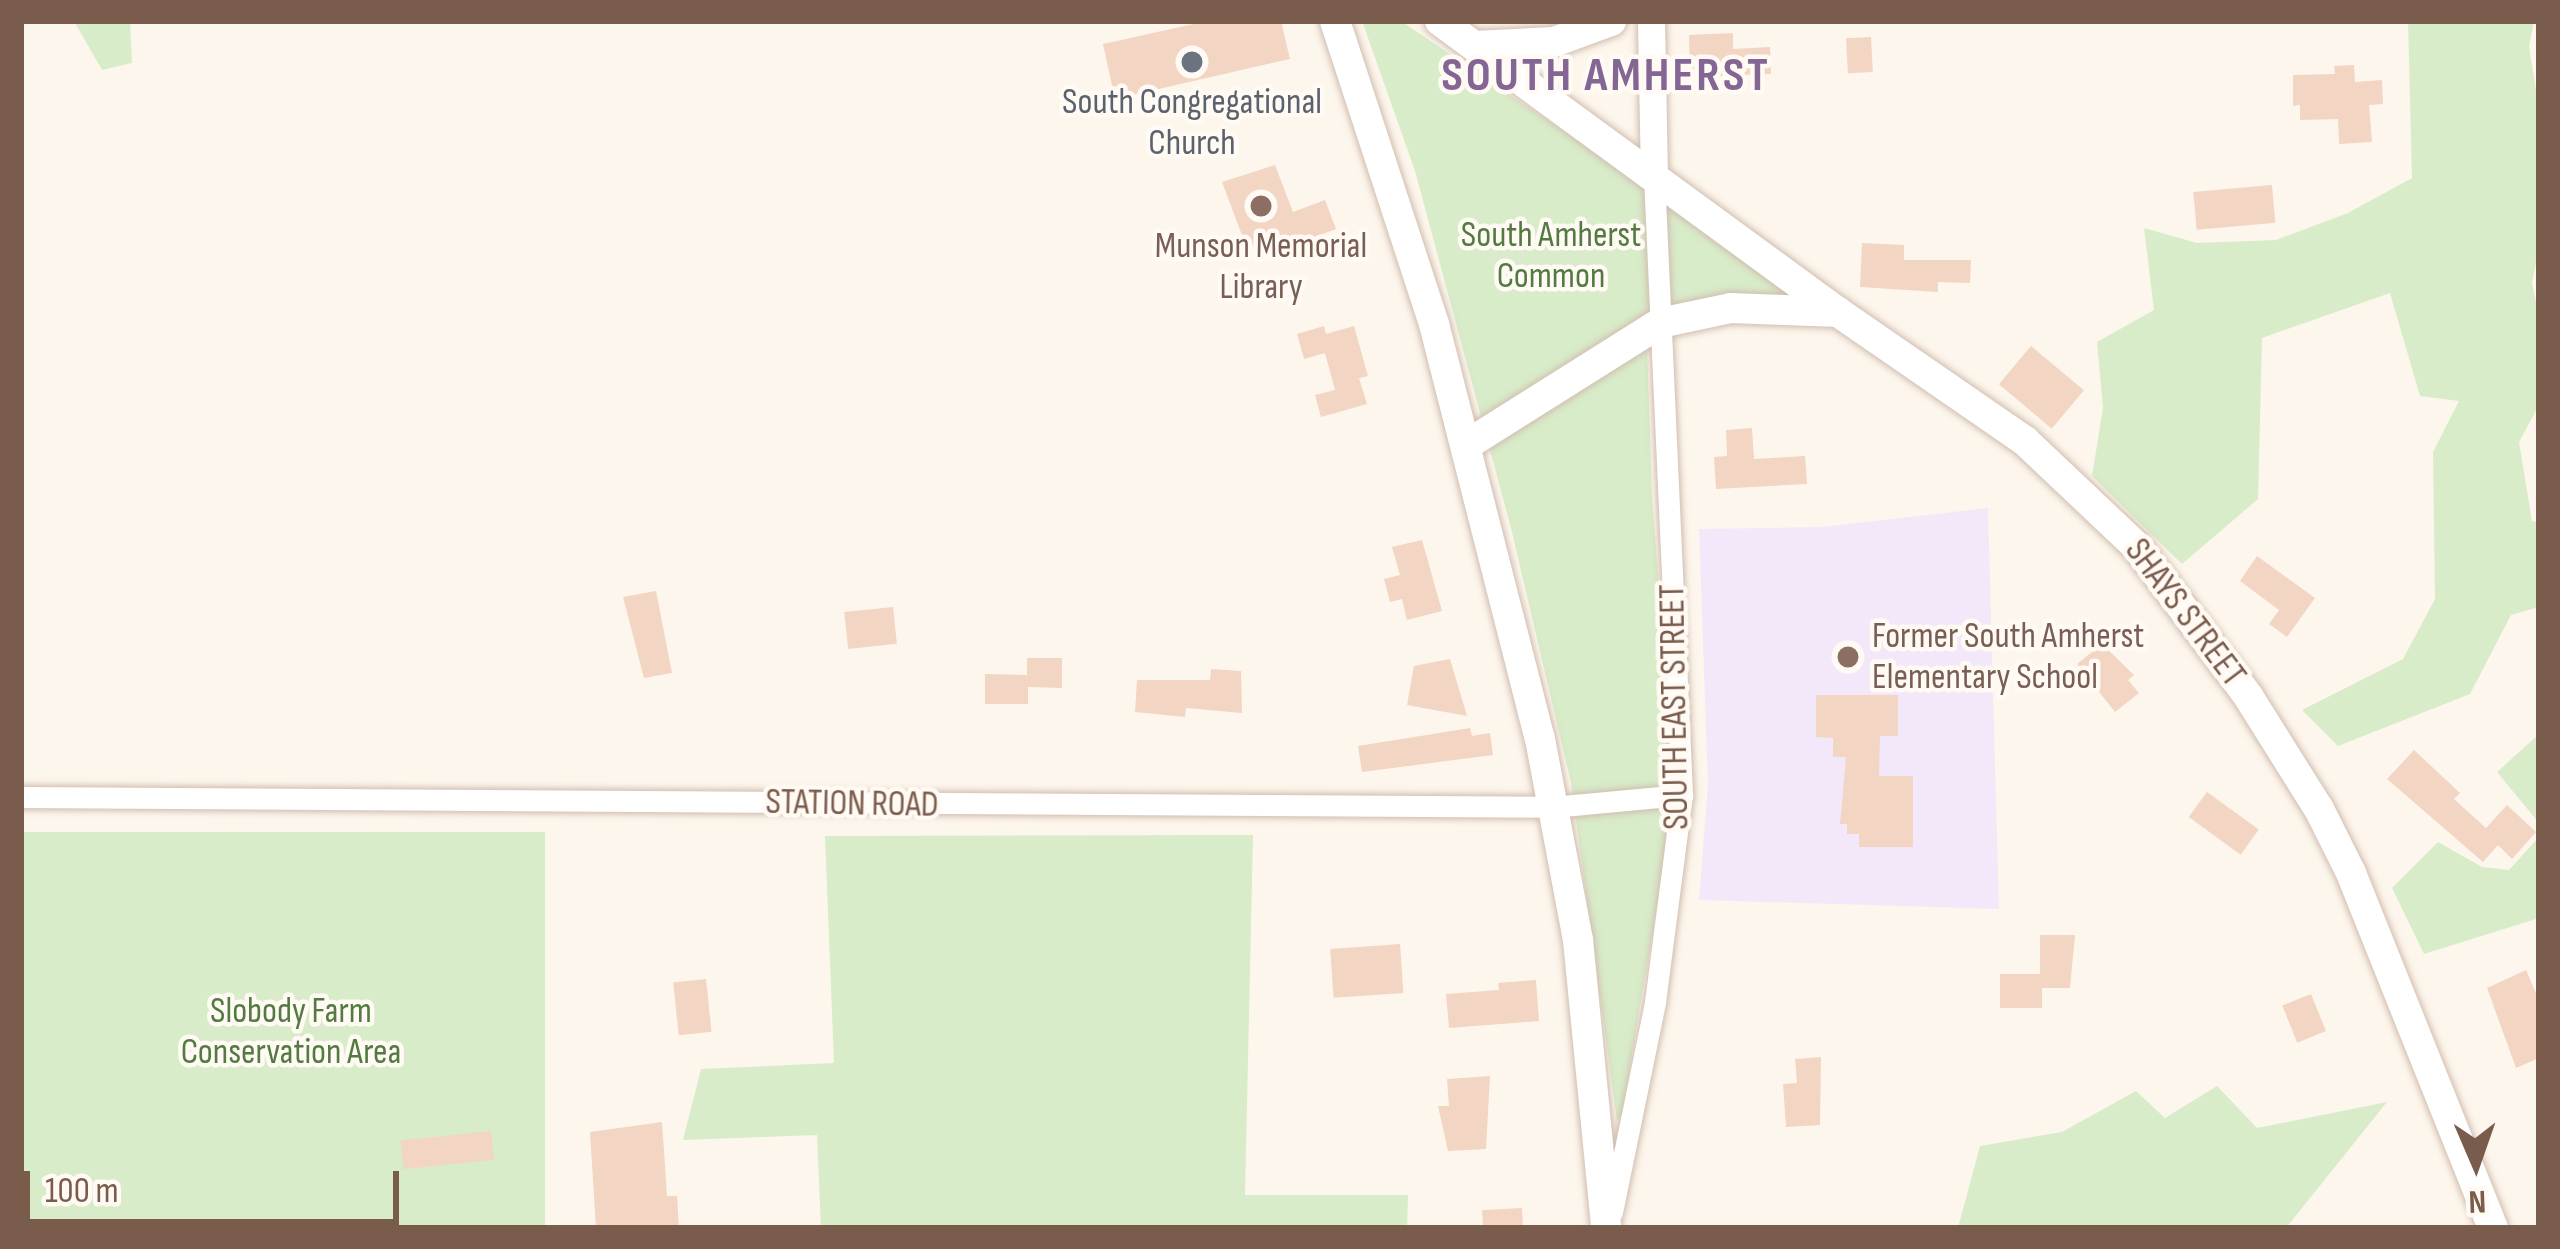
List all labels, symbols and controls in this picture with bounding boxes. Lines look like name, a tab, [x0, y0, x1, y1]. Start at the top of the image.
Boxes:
district label: SOUTH AMHERST	[1441, 47, 1771, 105]
marker: South Congregational Church	[1179, 49, 1205, 75]
place label: South Congregational Church	[1062, 80, 1322, 165]
marker: Munson Memorial Library	[1248, 193, 1274, 219]
park label: South Amherst Common	[1461, 213, 1641, 298]
place label: Munson Memorial Library	[1155, 224, 1367, 309]
street label: SHAYS STREET	[2115, 530, 2255, 696]
street label: SOUTH EAST STREET	[1651, 584, 1699, 830]
place label: Former South Amherst Elementary School	[1872, 614, 2144, 699]
marker: Former South Amherst Elementary School	[1835, 644, 1861, 670]
street label: STATION ROAD	[765, 781, 939, 827]
park label: Slobody Farm Conservation Area	[181, 989, 401, 1074]
north arrow	[2416, 1105, 2536, 1225]
scale bar	[30, 1147, 405, 1221]
text: 100 m	[45, 1170, 119, 1213]
text: N	[2468, 1181, 2487, 1221]

